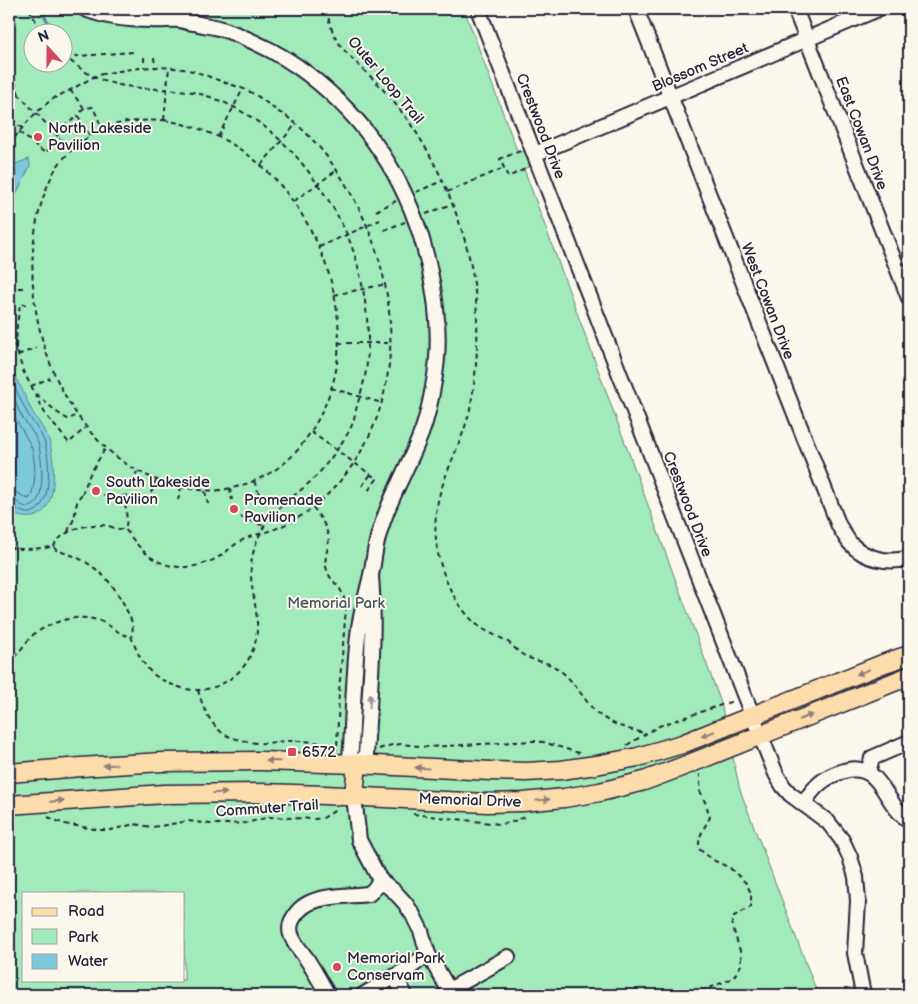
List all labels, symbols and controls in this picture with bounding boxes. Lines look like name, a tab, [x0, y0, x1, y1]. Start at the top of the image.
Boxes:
north arrow	[22, 22, 72, 72]
text: N	[36, 27, 51, 46]
street label: Outer Loop Trail	[343, 33, 428, 128]
street label: Blossom Street	[649, 38, 752, 96]
street label: Crestwood Drive	[512, 71, 569, 182]
street label: East Cowan Drive	[831, 74, 892, 193]
place label: North Lakeside Pavilion	[48, 119, 152, 155]
marker: North Lakeside Pavilion	[32, 131, 44, 143]
street label: West Cowan Drive	[737, 240, 799, 362]
street label: Crestwood Drive	[659, 449, 716, 560]
place label: South Lakeside Pavilion	[106, 473, 210, 509]
marker: South Lakeside Pavilion	[90, 485, 102, 497]
place label: Promenade Pavilion	[244, 491, 323, 527]
marker: Promenade Pavilion	[228, 503, 240, 515]
park label: Memorial Park	[287, 594, 385, 613]
one-way arrow	[855, 668, 870, 676]
one-way arrow	[366, 692, 374, 708]
one-way arrow	[799, 713, 814, 721]
one-way arrow	[700, 730, 715, 738]
place label: 6572	[302, 743, 336, 762]
marker: 6572	[286, 746, 298, 758]
one-way arrow	[265, 757, 281, 765]
one-way arrow	[102, 762, 118, 770]
one-way arrow	[414, 763, 430, 771]
one-way arrow	[212, 789, 228, 797]
street label: Memorial Drive	[418, 789, 522, 812]
street label: Commuter Trail	[215, 795, 319, 822]
one-way arrow	[50, 796, 66, 804]
one-way arrow	[535, 796, 551, 804]
legend	[22, 892, 185, 982]
text: Road	[68, 902, 104, 921]
text: Park	[68, 928, 99, 947]
place label: Memorial Park Conservam	[347, 949, 445, 985]
text: Water	[68, 952, 108, 971]
marker: Memorial Park Conservam	[331, 961, 343, 973]

